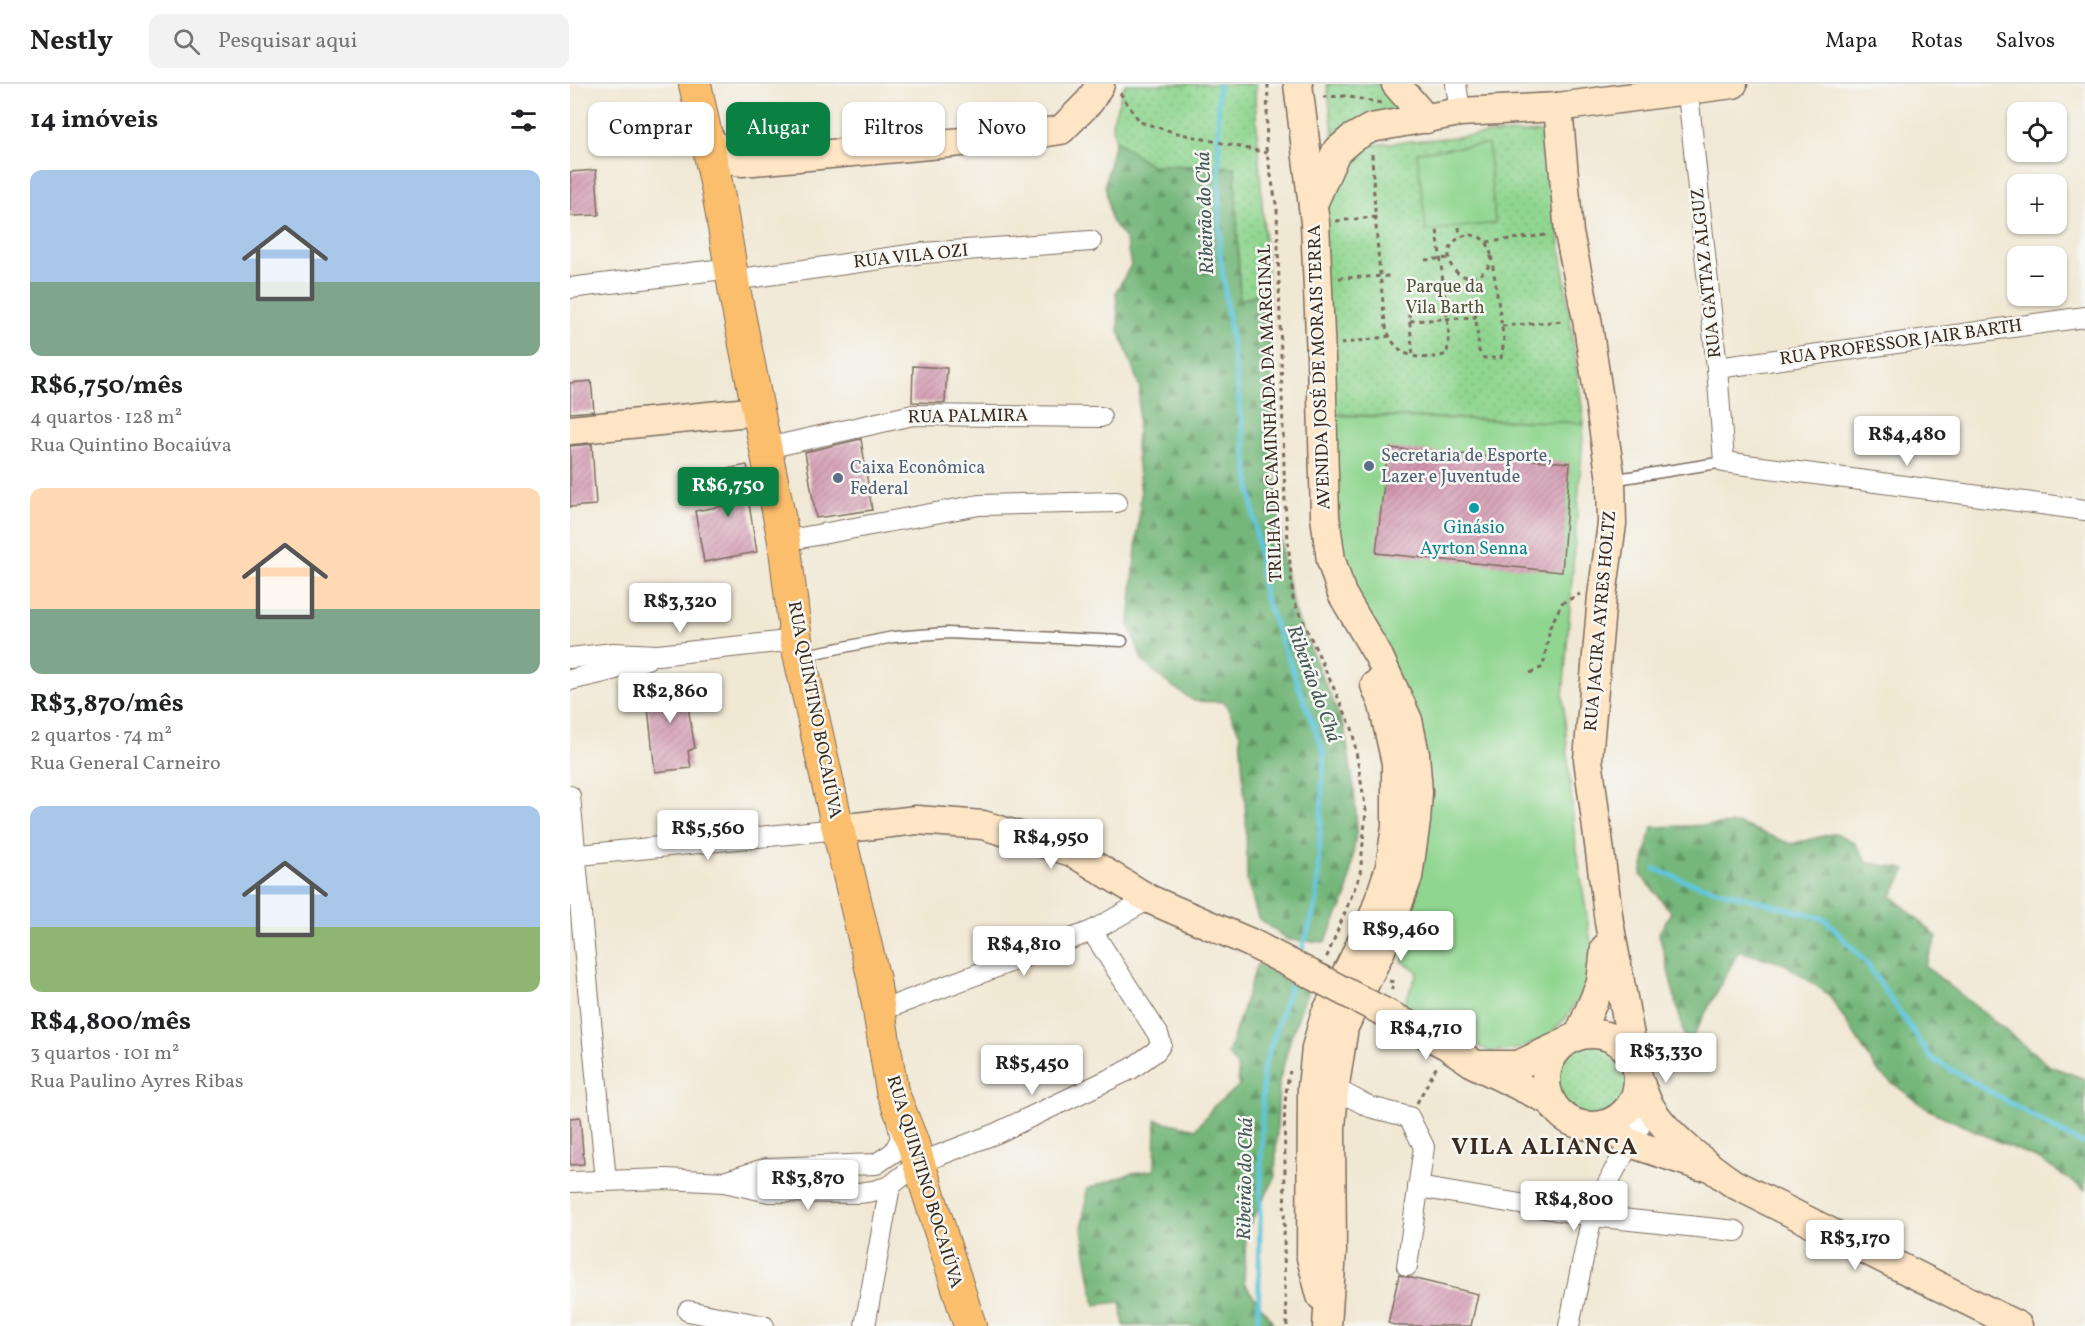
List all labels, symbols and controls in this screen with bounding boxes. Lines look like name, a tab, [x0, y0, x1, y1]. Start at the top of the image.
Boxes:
search box	[149, 14, 569, 68]
text: Nestly	[30, 22, 113, 61]
icon: search	[170, 25, 203, 58]
text: Pesquisar aqui	[218, 26, 357, 57]
text: Mapa	[1825, 27, 1878, 56]
text: Rotas	[1911, 27, 1963, 56]
text: Salvos	[1996, 27, 2055, 56]
text: 14 imóveis	[30, 102, 158, 138]
chip: Comprar	[588, 102, 714, 156]
chip: Alugar	[726, 102, 830, 156]
chip: Filtros	[842, 102, 945, 156]
chip: Novo	[957, 102, 1047, 156]
map controls	[2007, 102, 2067, 306]
button: locate	[2007, 102, 2067, 162]
icon: filters	[507, 104, 540, 137]
water label: Ribeirão do Chá	[1190, 151, 1222, 275]
button: +	[2007, 174, 2067, 234]
street label: RUA GATTAZ ALGUZ	[1686, 187, 1728, 359]
icon: home	[231, 209, 339, 317]
street label: AVENIDA JOSÉ DE MORAIS TERRA	[1303, 224, 1337, 510]
street label: RUA VILA OZI	[852, 239, 970, 275]
street label: TRILHA DE CAMINHADA DA MARGINAL	[1253, 244, 1289, 582]
button: −	[2007, 246, 2067, 306]
park label: Parque da Vila Barth	[1405, 275, 1485, 321]
street label: RUA PROFESSOR JAIR BARTH	[1778, 314, 2024, 372]
text: R$6,750/mês	[30, 368, 183, 404]
street label: RUA PALMIRA	[908, 403, 1029, 431]
text: 4 quartos · 128 m²	[30, 404, 182, 432]
pin: R$4,480	[1852, 416, 1962, 467]
text: R$4,480	[1868, 421, 1946, 449]
text: Rua Quintino Bocaiúva	[30, 432, 232, 460]
place label: Secretaria de Esporte, Lazer e Juventude	[1381, 444, 1552, 490]
place label: Caixa Econômica Federal	[850, 456, 985, 502]
marker: Secretaria de Esporte, Lazer e Juventude	[1362, 459, 1376, 473]
pin: R$6,750	[673, 467, 783, 518]
marker: Caixa Econômica Federal	[831, 471, 845, 485]
text: R$6,750	[692, 472, 764, 500]
marker: Ginásio Ayrton Senna	[1467, 501, 1481, 515]
street label: RUA JACIRA AYRES HOLTZ	[1579, 510, 1623, 732]
place label: Ginásio Ayrton Senna	[1420, 516, 1528, 562]
icon: home	[231, 527, 339, 635]
pin: R$3,320	[625, 583, 735, 634]
text: R$3,320	[643, 588, 717, 616]
street label: RUA QUINTINO BOCAIÚVA	[781, 599, 847, 821]
water label: Ribeirão do Chá	[1279, 621, 1347, 747]
pin: R$2,860	[615, 673, 725, 724]
text: R$2,860	[632, 678, 708, 706]
text: R$3,870/mês	[30, 686, 184, 722]
text: 2 quartos · 74 m²	[30, 722, 172, 750]
text: Rua General Carneiro	[30, 750, 221, 778]
pin: R$5,560	[653, 810, 763, 861]
text: R$5,560	[671, 815, 745, 843]
pin: R$4,950	[996, 819, 1106, 870]
text: R$4,950	[1013, 824, 1089, 852]
icon: home	[231, 845, 339, 953]
pin: R$9,460	[1346, 911, 1456, 962]
text: R$9,460	[1362, 916, 1440, 944]
pin: R$4,810	[969, 926, 1079, 977]
text: R$4,810	[987, 931, 1061, 959]
text: R$4,800/mês	[30, 1004, 191, 1040]
pin: R$4,710	[1371, 1010, 1481, 1061]
text: R$4,710	[1390, 1015, 1462, 1043]
pin: R$3,330	[1611, 1033, 1721, 1084]
text: R$3,330	[1629, 1038, 1703, 1066]
text: 3 quartos · 101 m²	[30, 1040, 179, 1068]
pin: R$5,450	[977, 1045, 1087, 1096]
text: R$5,450	[995, 1050, 1069, 1078]
text: Rua Paulino Ayres Ribas	[30, 1068, 244, 1096]
street label: RUA QUINTINO BOCAIÚVA	[880, 1073, 968, 1292]
water label: Ribeirão do Chá	[1231, 1117, 1261, 1241]
district label: VILA ALIANCA	[1451, 1131, 1639, 1165]
pin: R$3,870	[753, 1160, 863, 1211]
text: R$3,870	[771, 1165, 845, 1193]
pin: R$4,800	[1519, 1181, 1629, 1232]
text: R$4,800	[1535, 1186, 1613, 1214]
pin: R$3,170	[1800, 1220, 1910, 1271]
text: R$3,170	[1820, 1225, 1890, 1253]

